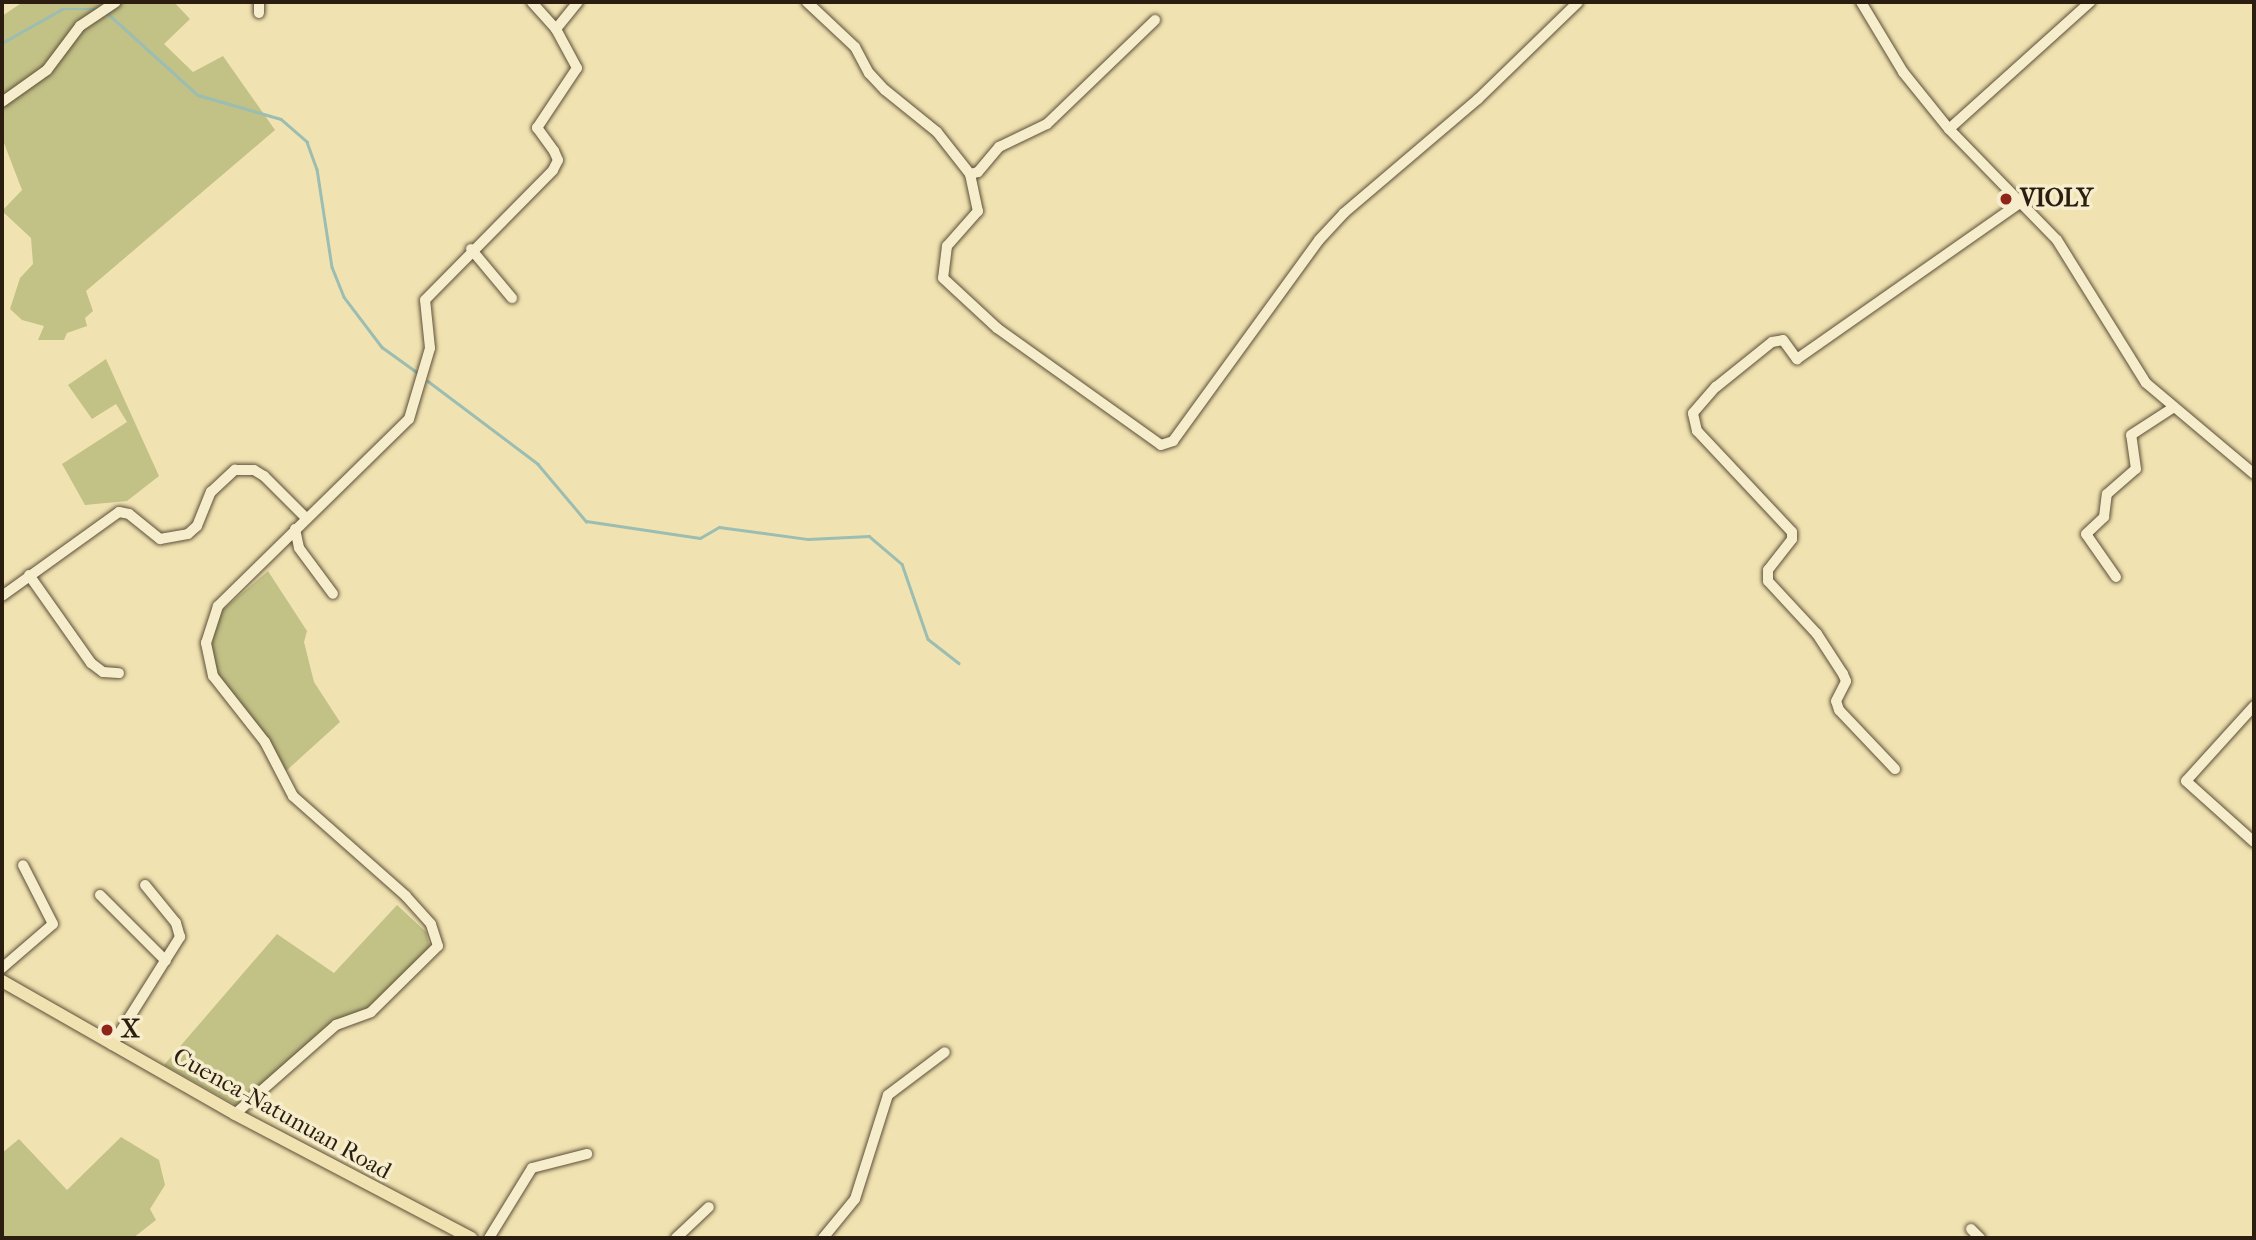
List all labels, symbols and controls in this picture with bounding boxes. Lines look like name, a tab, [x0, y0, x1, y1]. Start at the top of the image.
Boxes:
place label: VIOLY	[2020, 185, 2093, 213]
marker: VIOLY	[1998, 191, 2014, 207]
place label: X	[121, 1016, 140, 1044]
marker: X	[99, 1022, 115, 1038]
street label: Cuenca-Natunuan Road	[168, 1042, 396, 1186]

